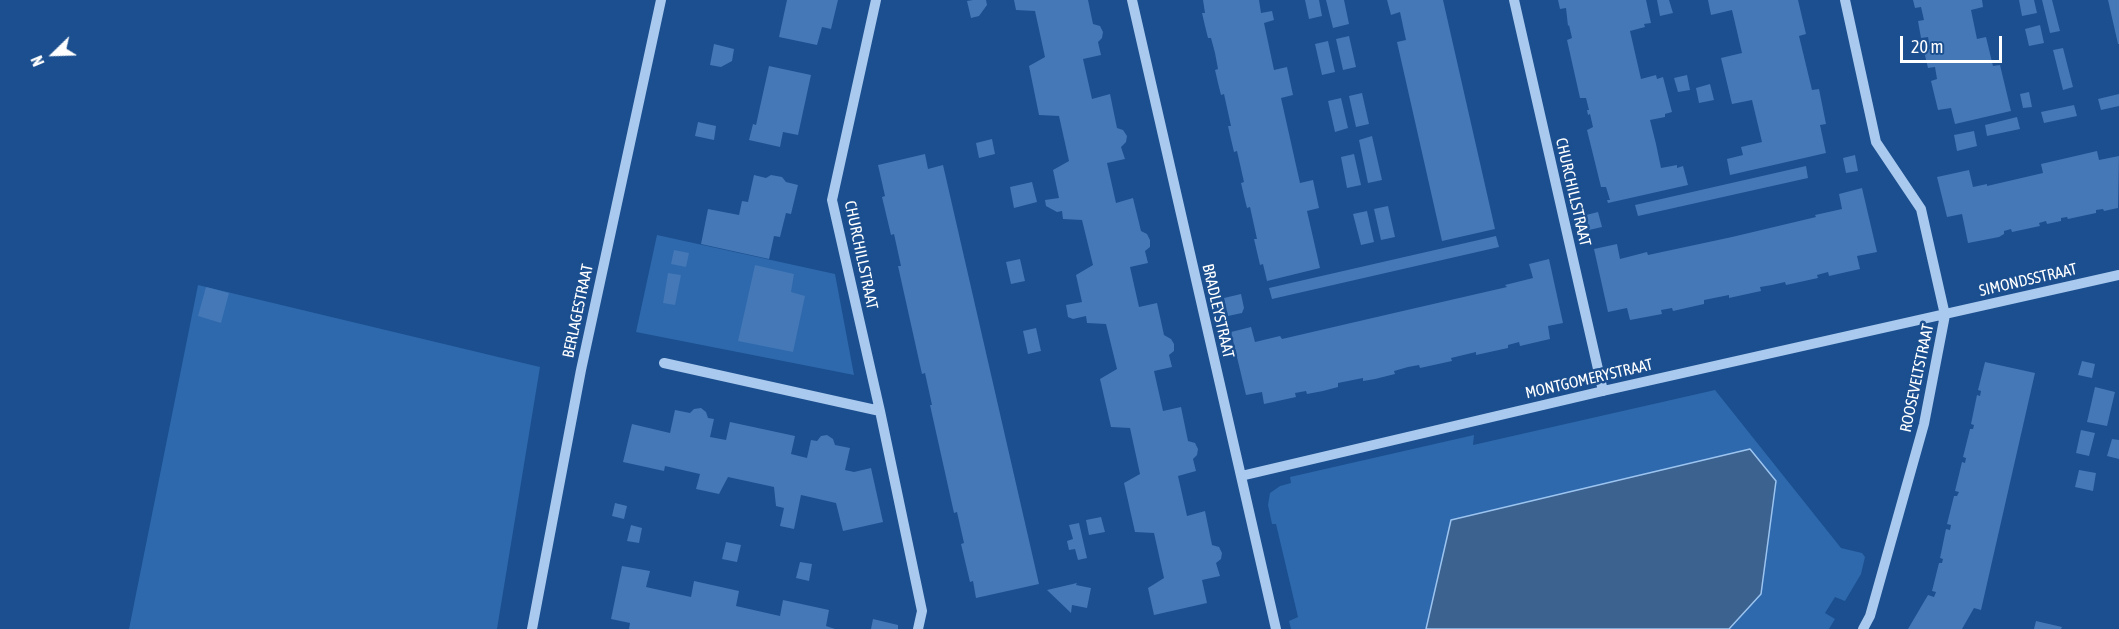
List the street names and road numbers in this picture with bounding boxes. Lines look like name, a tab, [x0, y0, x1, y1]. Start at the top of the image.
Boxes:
street label: CHURCHILLSTRAAT	[1551, 136, 1595, 248]
street label: CHURCHILLSTRAAT	[840, 199, 882, 311]
street label: SIMONDSSTRAAT	[1977, 259, 2079, 301]
street label: BERLAGESTRAAT	[559, 262, 597, 360]
street label: BRADLEYSTRAAT	[1198, 262, 1238, 360]
street label: ROOSEVELTSTRAAT	[1896, 322, 1938, 434]
street label: MONTGOMERYSTRAAT	[1523, 355, 1655, 403]

